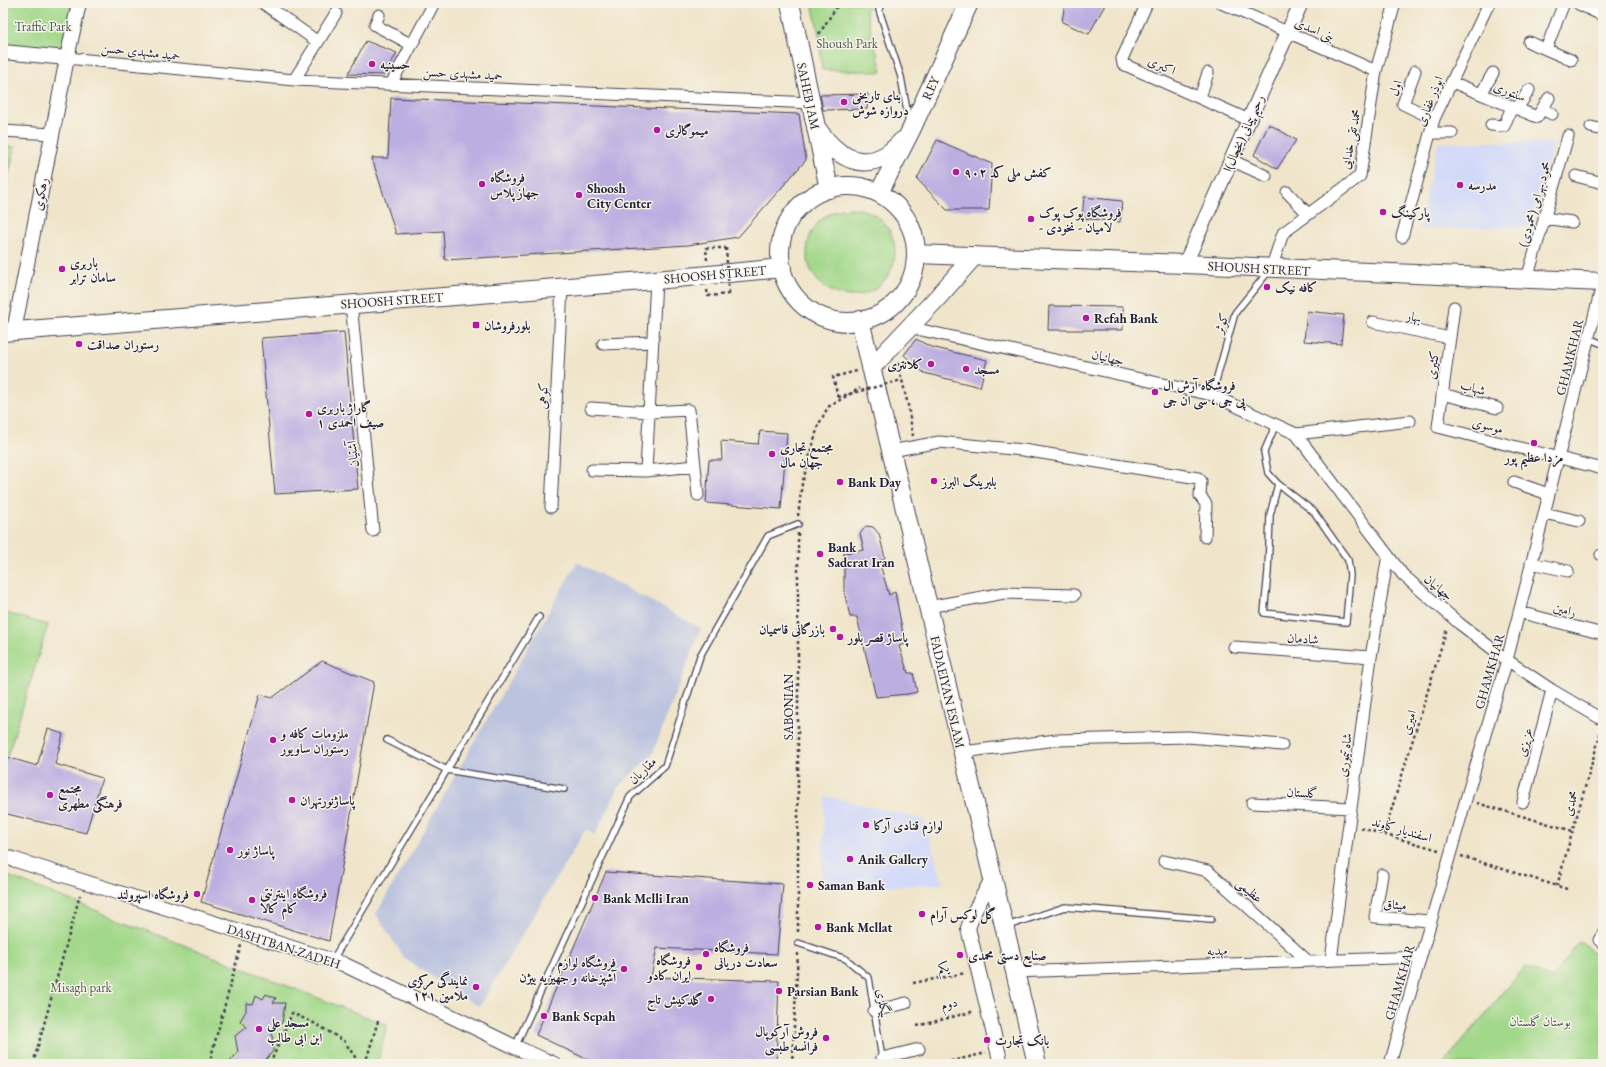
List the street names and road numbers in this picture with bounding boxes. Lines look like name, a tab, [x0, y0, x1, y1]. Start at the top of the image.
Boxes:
street label: بنی اسدی	[1292, 13, 1337, 46]
street label: حمید مشهدی حسن	[100, 39, 182, 65]
street label: اکبری	[1145, 52, 1178, 79]
street label: SAHEB JAM	[793, 61, 824, 132]
street label: حمید مشهدی حسن	[423, 63, 503, 85]
street label: REY	[918, 72, 944, 103]
street label: ابوذر غفاری	[1412, 73, 1447, 129]
street label: سنتوری	[1491, 77, 1528, 106]
street label: اول	[1385, 78, 1406, 98]
street label: رحیم پیمانی (یخچال)ا	[1219, 92, 1273, 176]
street label: محمد تقی خدایی	[1336, 107, 1367, 171]
street label: محمود بهرامی (محمودی)	[1514, 159, 1555, 249]
street label: رهکوی	[29, 176, 52, 212]
street label: SHOUSH STREET	[1207, 257, 1311, 280]
street label: SHOOSH STREET	[663, 262, 767, 287]
street label: SHOOSH STREET	[340, 288, 444, 313]
street label: بهار	[1403, 306, 1423, 326]
street label: کوثر	[1210, 311, 1233, 338]
street label: GHAMKHAR	[1552, 316, 1587, 397]
street label: جهانیان	[1090, 346, 1126, 369]
street label: کثیری	[1422, 350, 1443, 381]
street label: شهاب	[1458, 376, 1487, 399]
street label: کوهی	[533, 382, 552, 410]
street label: موسوی	[1471, 413, 1505, 438]
street label: آشتیان	[343, 438, 362, 468]
street label: جهانیان	[1421, 570, 1457, 604]
street label: رامین	[1552, 598, 1578, 621]
street label: شادمان	[1287, 629, 1319, 648]
street label: GHAMKHAR	[1471, 630, 1509, 711]
street label: FADAEIYAN ESLAM	[926, 634, 969, 750]
street label: SABONIAN	[780, 673, 797, 740]
street label: امیری	[1397, 708, 1420, 737]
street label: عزیزی	[1512, 726, 1537, 759]
street label: شاه تیموری	[1333, 732, 1356, 778]
street label: مقاریان	[625, 753, 660, 788]
street label: گلستان	[1286, 783, 1318, 802]
street label: محمدی	[1559, 788, 1582, 818]
street label: اسفندیار کاوند	[1370, 813, 1434, 846]
street label: عظیمی	[1232, 874, 1267, 908]
street label: میثاق	[1383, 895, 1407, 914]
street label: DASHTBAN-ZADEH	[225, 920, 343, 973]
street label: GHAMKHAR	[1381, 941, 1419, 1022]
street label: مهدیه	[1207, 942, 1228, 959]
street label: یکم	[936, 958, 953, 981]
street label: بیگلری	[873, 987, 894, 1019]
street label: دوم	[939, 993, 960, 1017]

